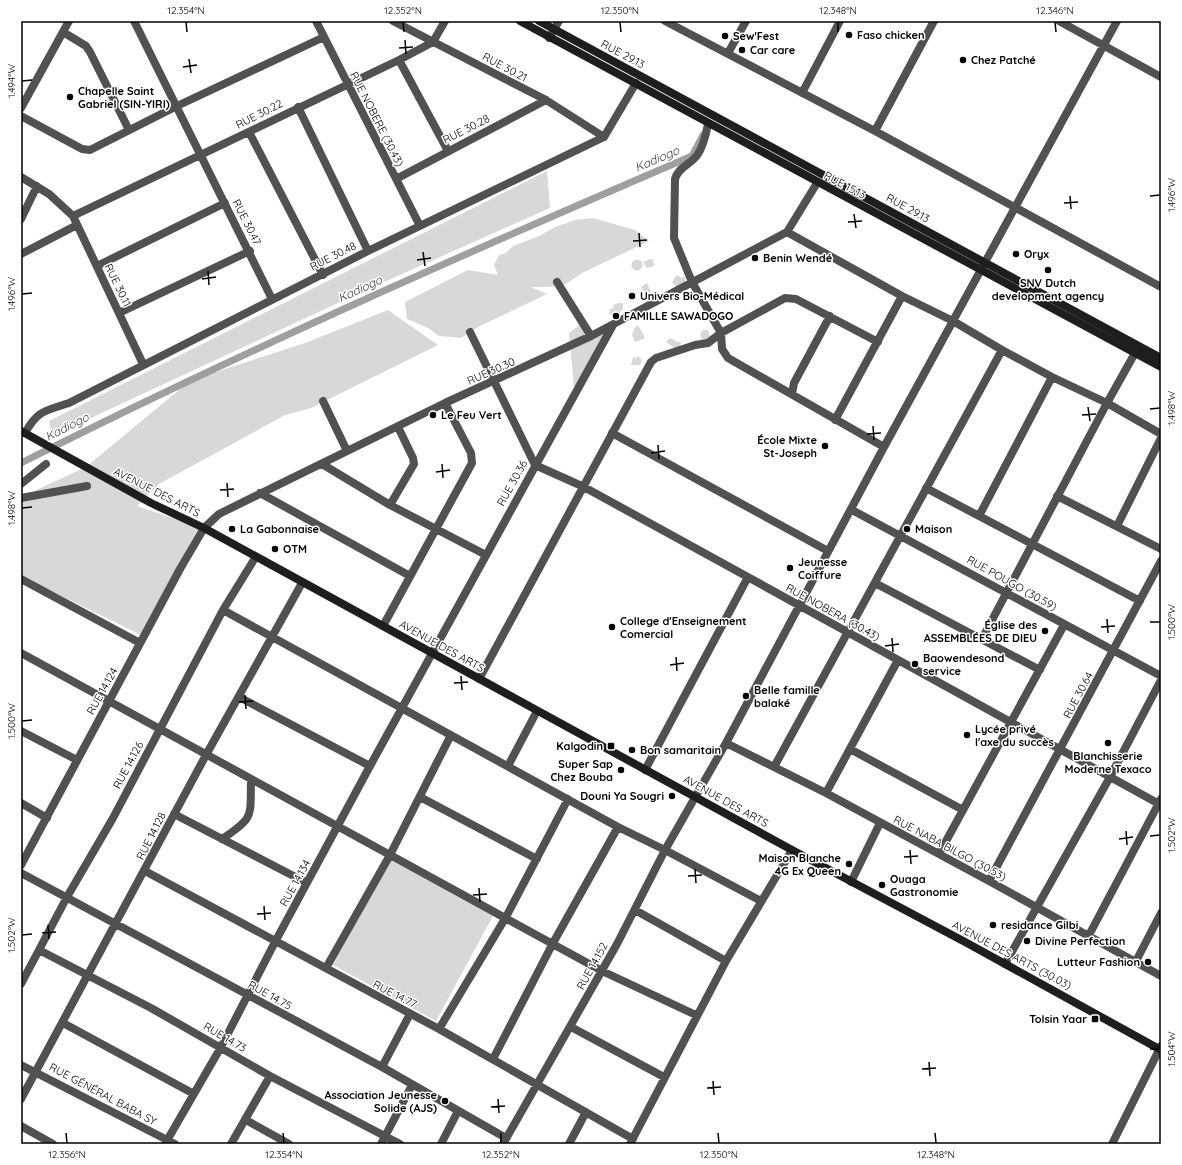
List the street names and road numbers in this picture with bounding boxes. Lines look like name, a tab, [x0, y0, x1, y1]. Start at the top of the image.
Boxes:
street label: RUE 29.13	[599, 37, 647, 71]
street label: RUE 30.21	[480, 49, 530, 85]
street label: RUE NOBERE (30.43)	[347, 69, 407, 169]
street label: RUE 30.22	[233, 96, 285, 132]
street label: RUE 30.28	[440, 111, 492, 147]
street label: RUE 15.13	[822, 168, 869, 202]
street label: RUE 29.13	[884, 190, 932, 226]
street label: RUE 30.47	[230, 197, 265, 248]
street label: RUE 30.48	[307, 238, 359, 274]
street label: RUE 30.11	[102, 261, 134, 309]
street label: RUE 30.30	[465, 354, 517, 388]
street label: RUE 30.36	[494, 458, 530, 508]
street label: AVENUE DES ARTS	[111, 464, 203, 520]
street label: RUE POUGO (30.59)	[964, 552, 1060, 614]
street label: RUE NOBERA (30.43)	[783, 580, 883, 644]
street label: AVENUE DES ARTS	[397, 617, 487, 675]
street label: RUE 14.124	[83, 665, 121, 717]
street label: RUE 30.64	[1060, 669, 1096, 721]
street label: RUE 14.126	[110, 739, 146, 791]
street label: AVENUE DES ARTS	[681, 772, 771, 830]
street label: RUE 14.128	[133, 810, 169, 862]
street label: RUE NABA BILGO (30.53)	[891, 812, 1009, 884]
street label: RUE 14.134	[276, 857, 314, 909]
street label: AVENUE DES ARTS (30.03)	[950, 918, 1074, 992]
street label: RUE 14.152	[573, 940, 611, 992]
street label: RUE 14.75	[246, 977, 294, 1013]
street label: RUE 14.77	[371, 977, 420, 1011]
street label: RUE 14.73	[201, 1019, 249, 1055]
street label: RUE GÉNÉRAL BABA SY	[47, 1060, 159, 1128]

